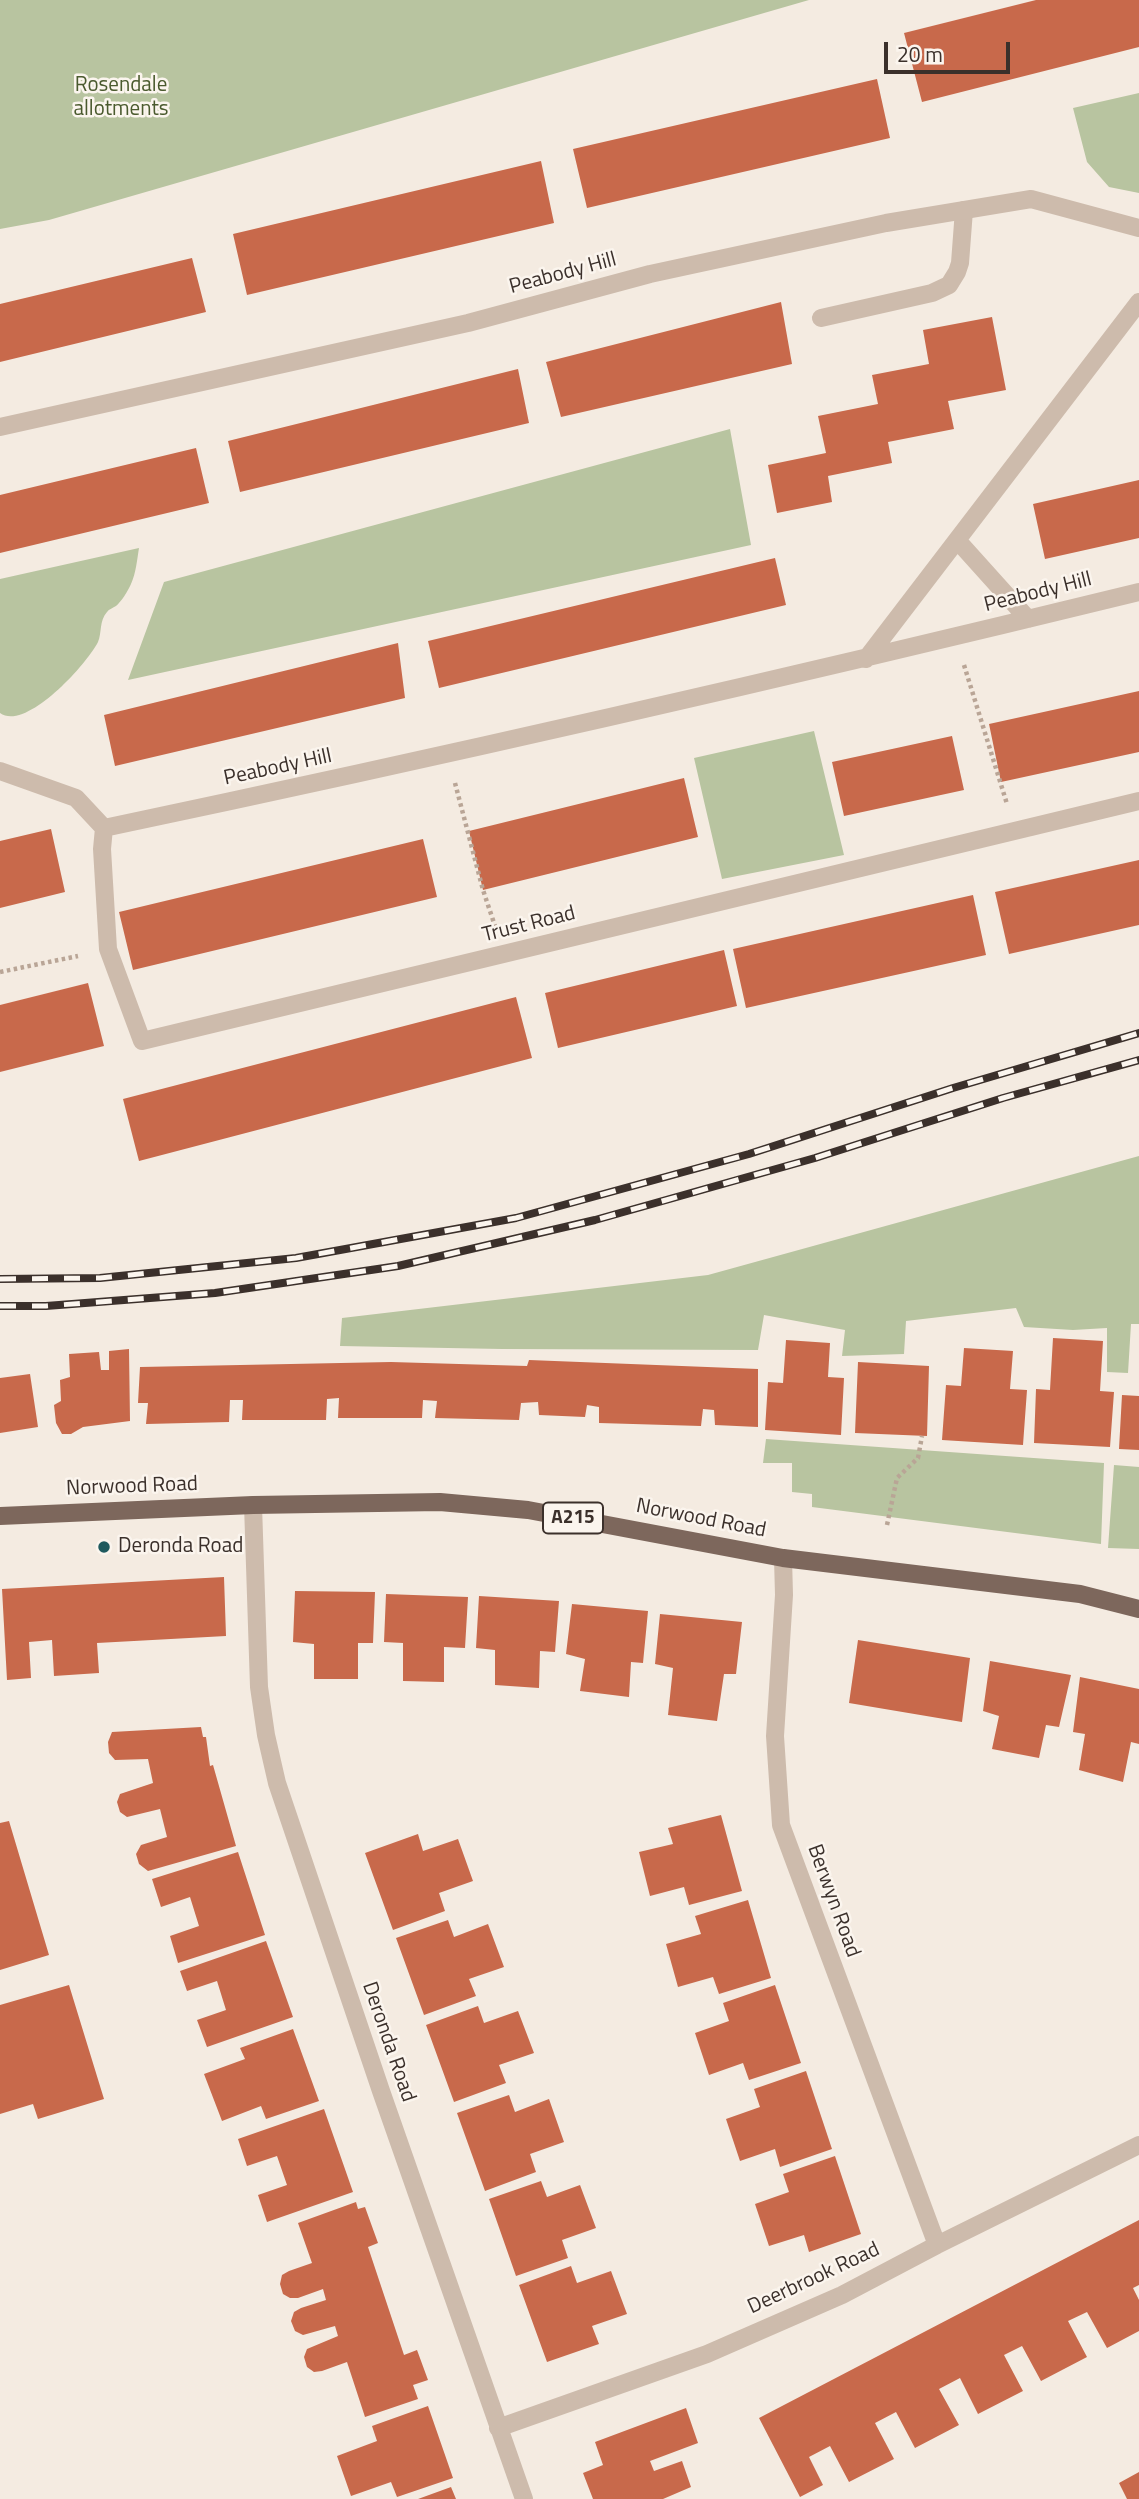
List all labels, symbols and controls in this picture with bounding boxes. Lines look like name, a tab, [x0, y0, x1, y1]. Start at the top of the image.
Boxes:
scale bar	[887, 28, 1013, 72]
text: 20 m	[897, 38, 943, 70]
park label: Rosendale allotments	[73, 73, 169, 123]
street label: Peabody Hill	[507, 248, 619, 300]
street label: Peabody Hill	[982, 567, 1094, 619]
street label: Peabody Hill	[222, 744, 334, 792]
street label: Trust Road	[480, 901, 578, 949]
street label: Norwood Road	[66, 1472, 198, 1502]
street label: Norwood Road	[634, 1494, 768, 1544]
road number: A215	[543, 1502, 603, 1534]
place label: Deronda Road	[118, 1534, 243, 1560]
marker: Deronda Road	[96, 1539, 112, 1555]
street label: Berwyn Road	[801, 1841, 865, 1961]
street label: Deronda Road	[356, 1979, 420, 2105]
street label: Deerbrook Road	[744, 2237, 884, 2321]

